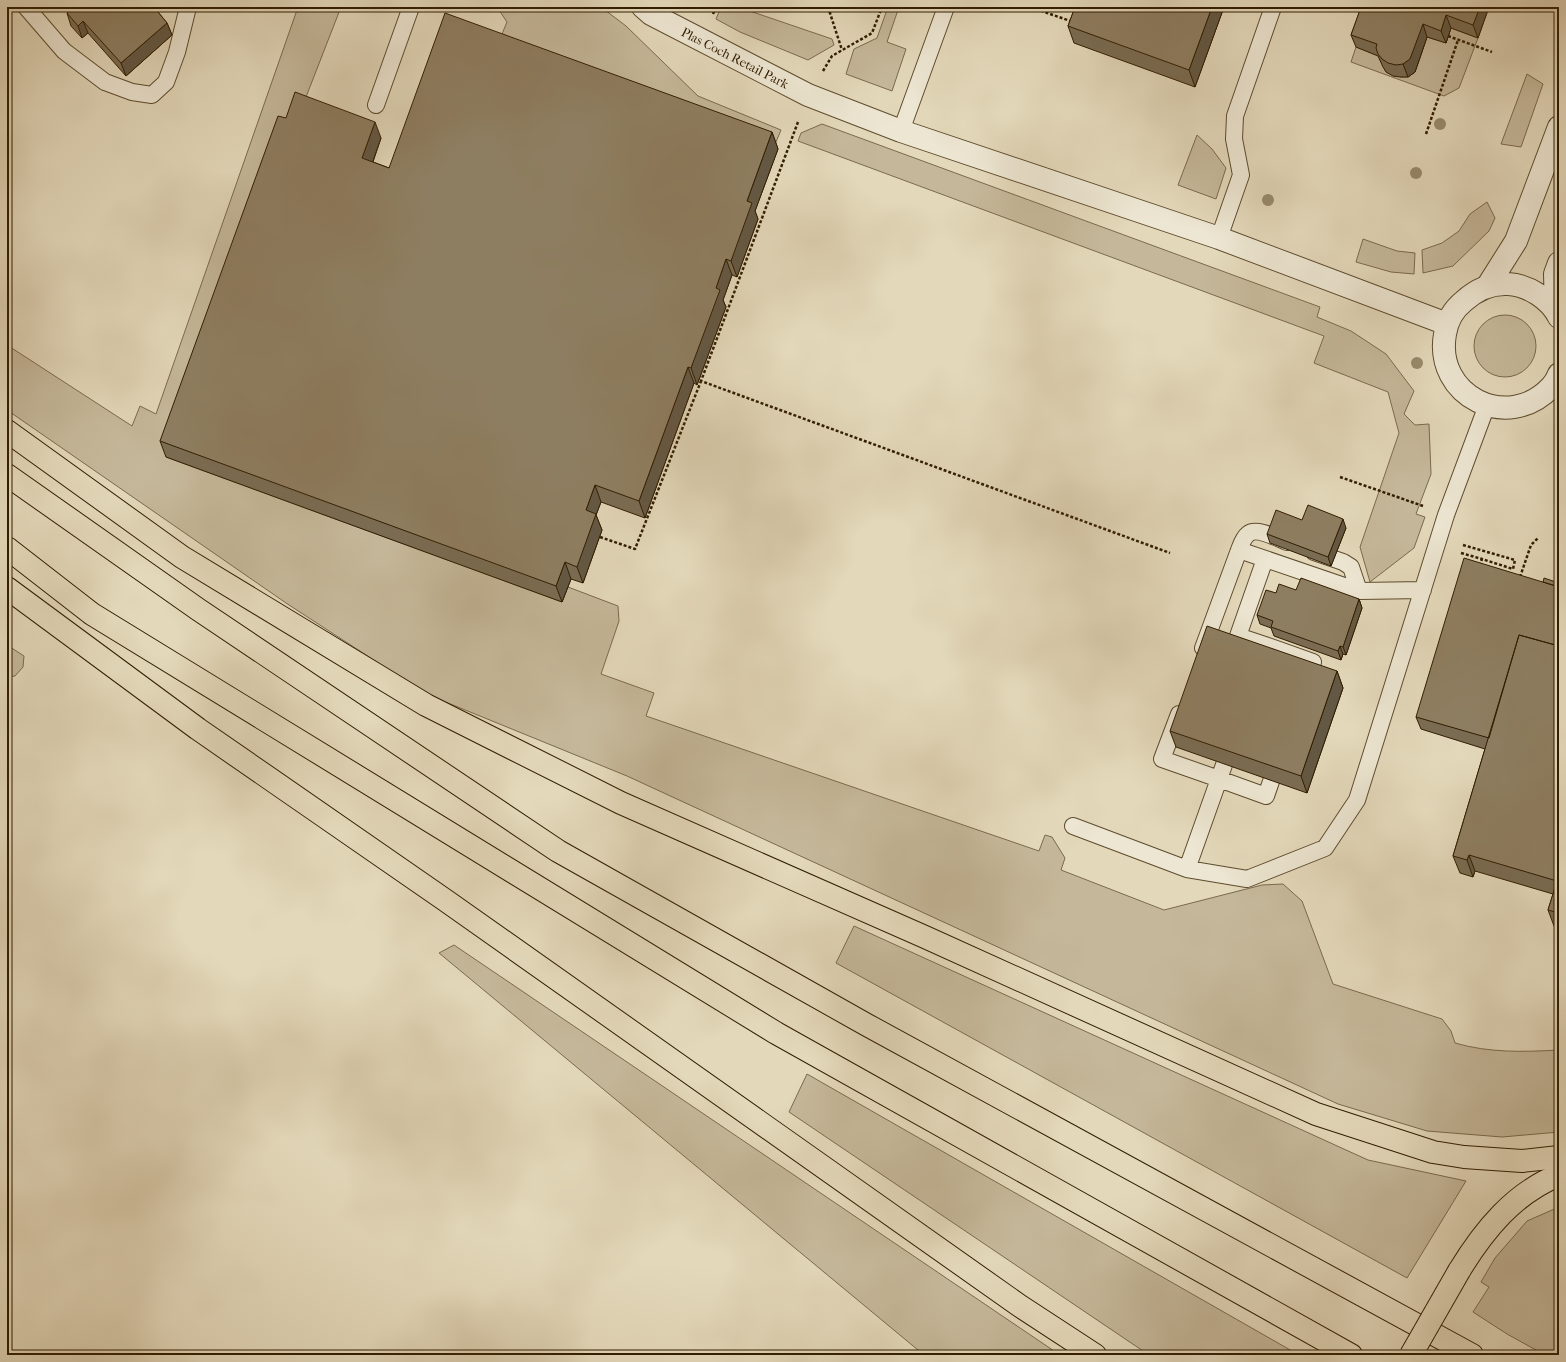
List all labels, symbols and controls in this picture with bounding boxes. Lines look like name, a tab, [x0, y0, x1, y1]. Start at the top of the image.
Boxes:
street label: Plas Coch Retail Park	[679, 24, 791, 92]

